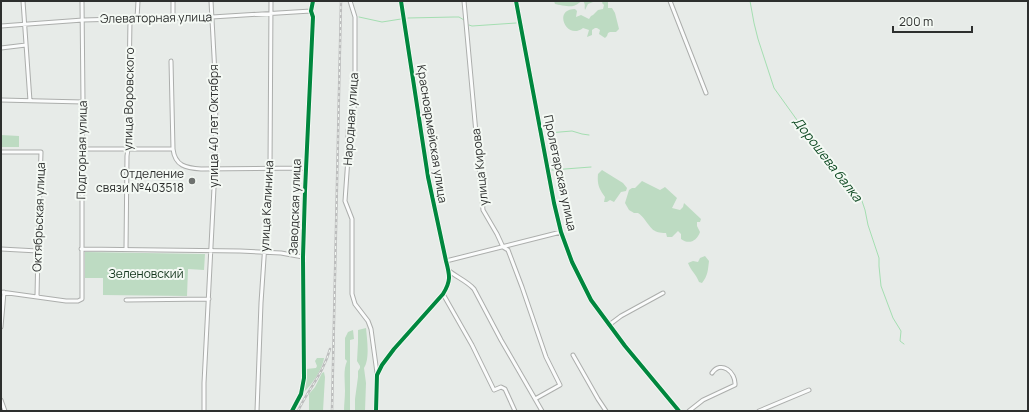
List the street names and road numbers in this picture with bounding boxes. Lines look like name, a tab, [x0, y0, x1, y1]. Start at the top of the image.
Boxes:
street label: Элеваторная улица	[100, 8, 212, 27]
street label: улица Воровского	[119, 47, 138, 151]
street label: улица 40 лет Октября	[205, 64, 222, 188]
street label: Красноармейская улица	[413, 64, 452, 204]
street label: Народная улица	[339, 72, 362, 166]
street label: Подгорная улица	[72, 100, 91, 200]
street label: Пролетарская улица	[540, 113, 581, 232]
street label: улица Кирова	[467, 128, 492, 207]
street label: Заводская улица	[284, 158, 305, 256]
street label: улица Калинина	[256, 160, 277, 252]
street label: Октябрьская улица	[28, 162, 49, 272]

